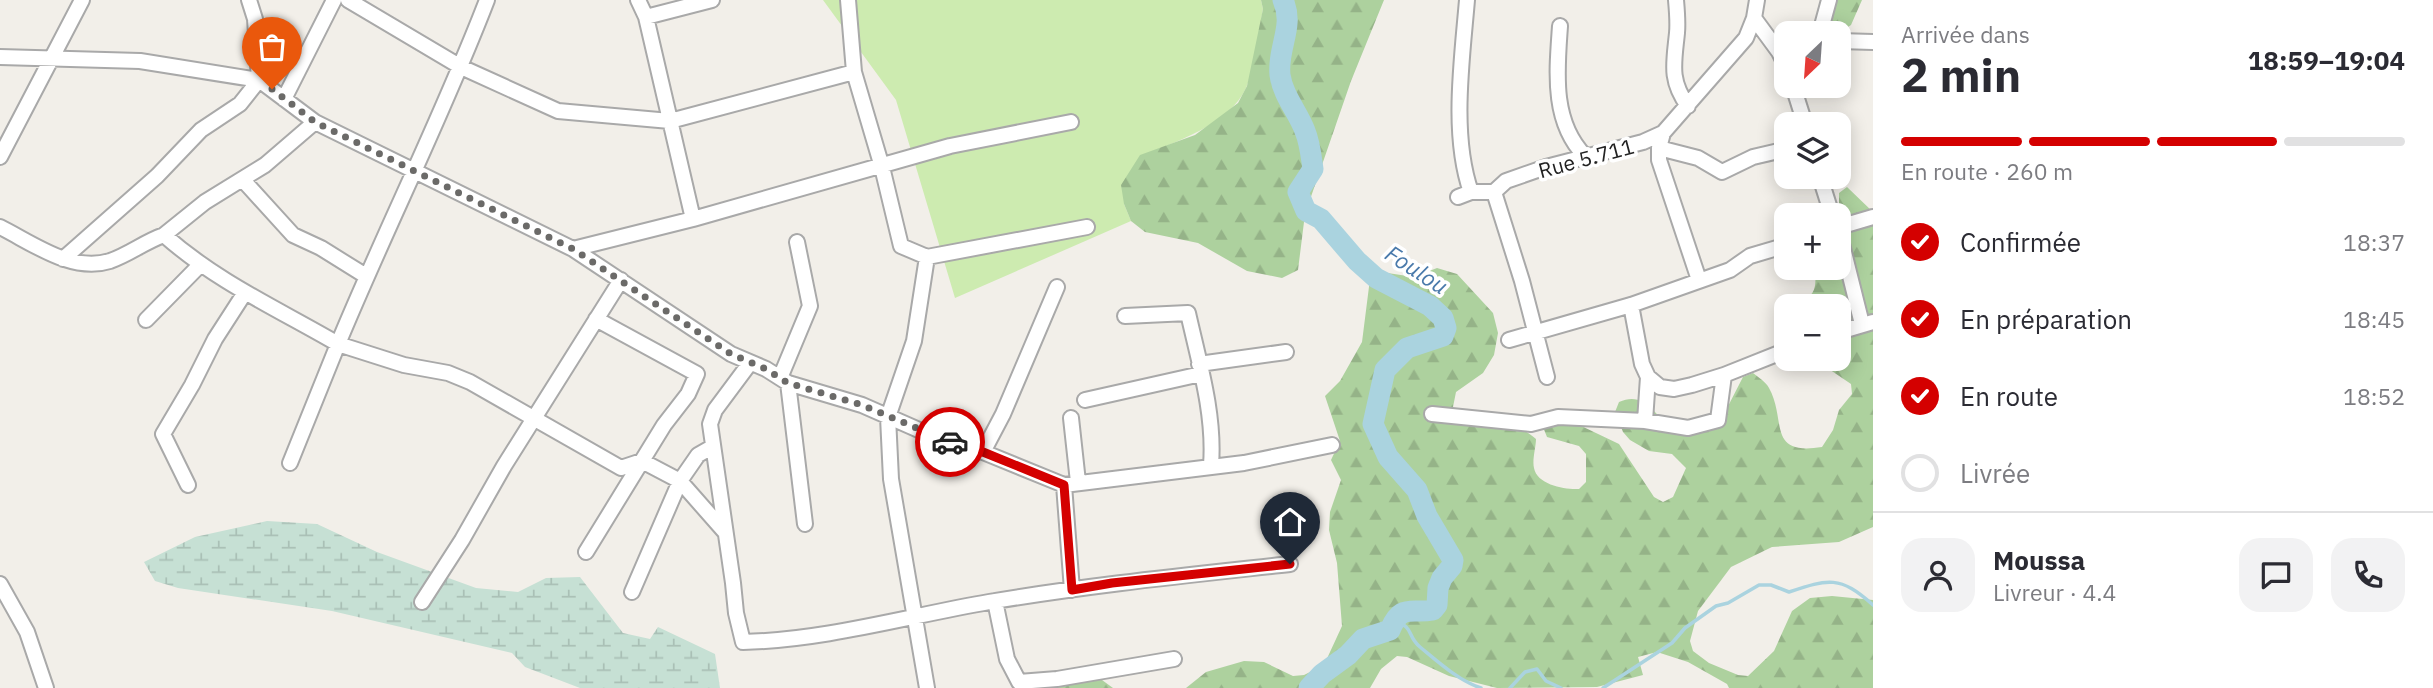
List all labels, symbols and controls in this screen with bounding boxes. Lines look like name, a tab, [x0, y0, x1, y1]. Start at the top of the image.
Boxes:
pin	[242, 17, 302, 89]
text: Arrivée dans	[1901, 19, 2030, 49]
north arrow	[1774, 21, 1852, 98]
map controls	[1774, 21, 1851, 371]
icon: bag	[253, 28, 291, 66]
text: 18:59–19:04	[2248, 43, 2405, 77]
text: 2 min	[1901, 45, 2021, 105]
button: layers	[1774, 112, 1851, 189]
street label: Rue 5.711	[1535, 132, 1637, 184]
text: En route · 260 m	[1901, 156, 2073, 186]
button: +	[1774, 203, 1851, 280]
icon: check	[1901, 223, 1939, 261]
text: Confirmée	[1960, 225, 2081, 259]
text: 18:37	[2343, 227, 2405, 257]
water label: Foulou	[1380, 238, 1454, 300]
button: −	[1774, 294, 1851, 371]
icon: check	[1901, 300, 1939, 338]
text: En préparation	[1960, 302, 2132, 336]
text: 18:45	[2343, 304, 2405, 334]
icon: check	[1901, 377, 1939, 415]
text: En route	[1960, 379, 2058, 413]
text: 18:52	[2343, 381, 2405, 411]
courier	[915, 407, 985, 477]
icon: car	[931, 423, 969, 461]
text: Livrée	[1960, 456, 2030, 490]
pin	[1260, 492, 1320, 564]
icon: home	[1271, 503, 1309, 541]
button: person	[1901, 538, 1975, 612]
button: chat	[2239, 538, 2313, 612]
button: phone	[2331, 538, 2405, 612]
text: Moussa	[1993, 543, 2085, 577]
text: Livreur · 4.4	[1993, 577, 2116, 607]

